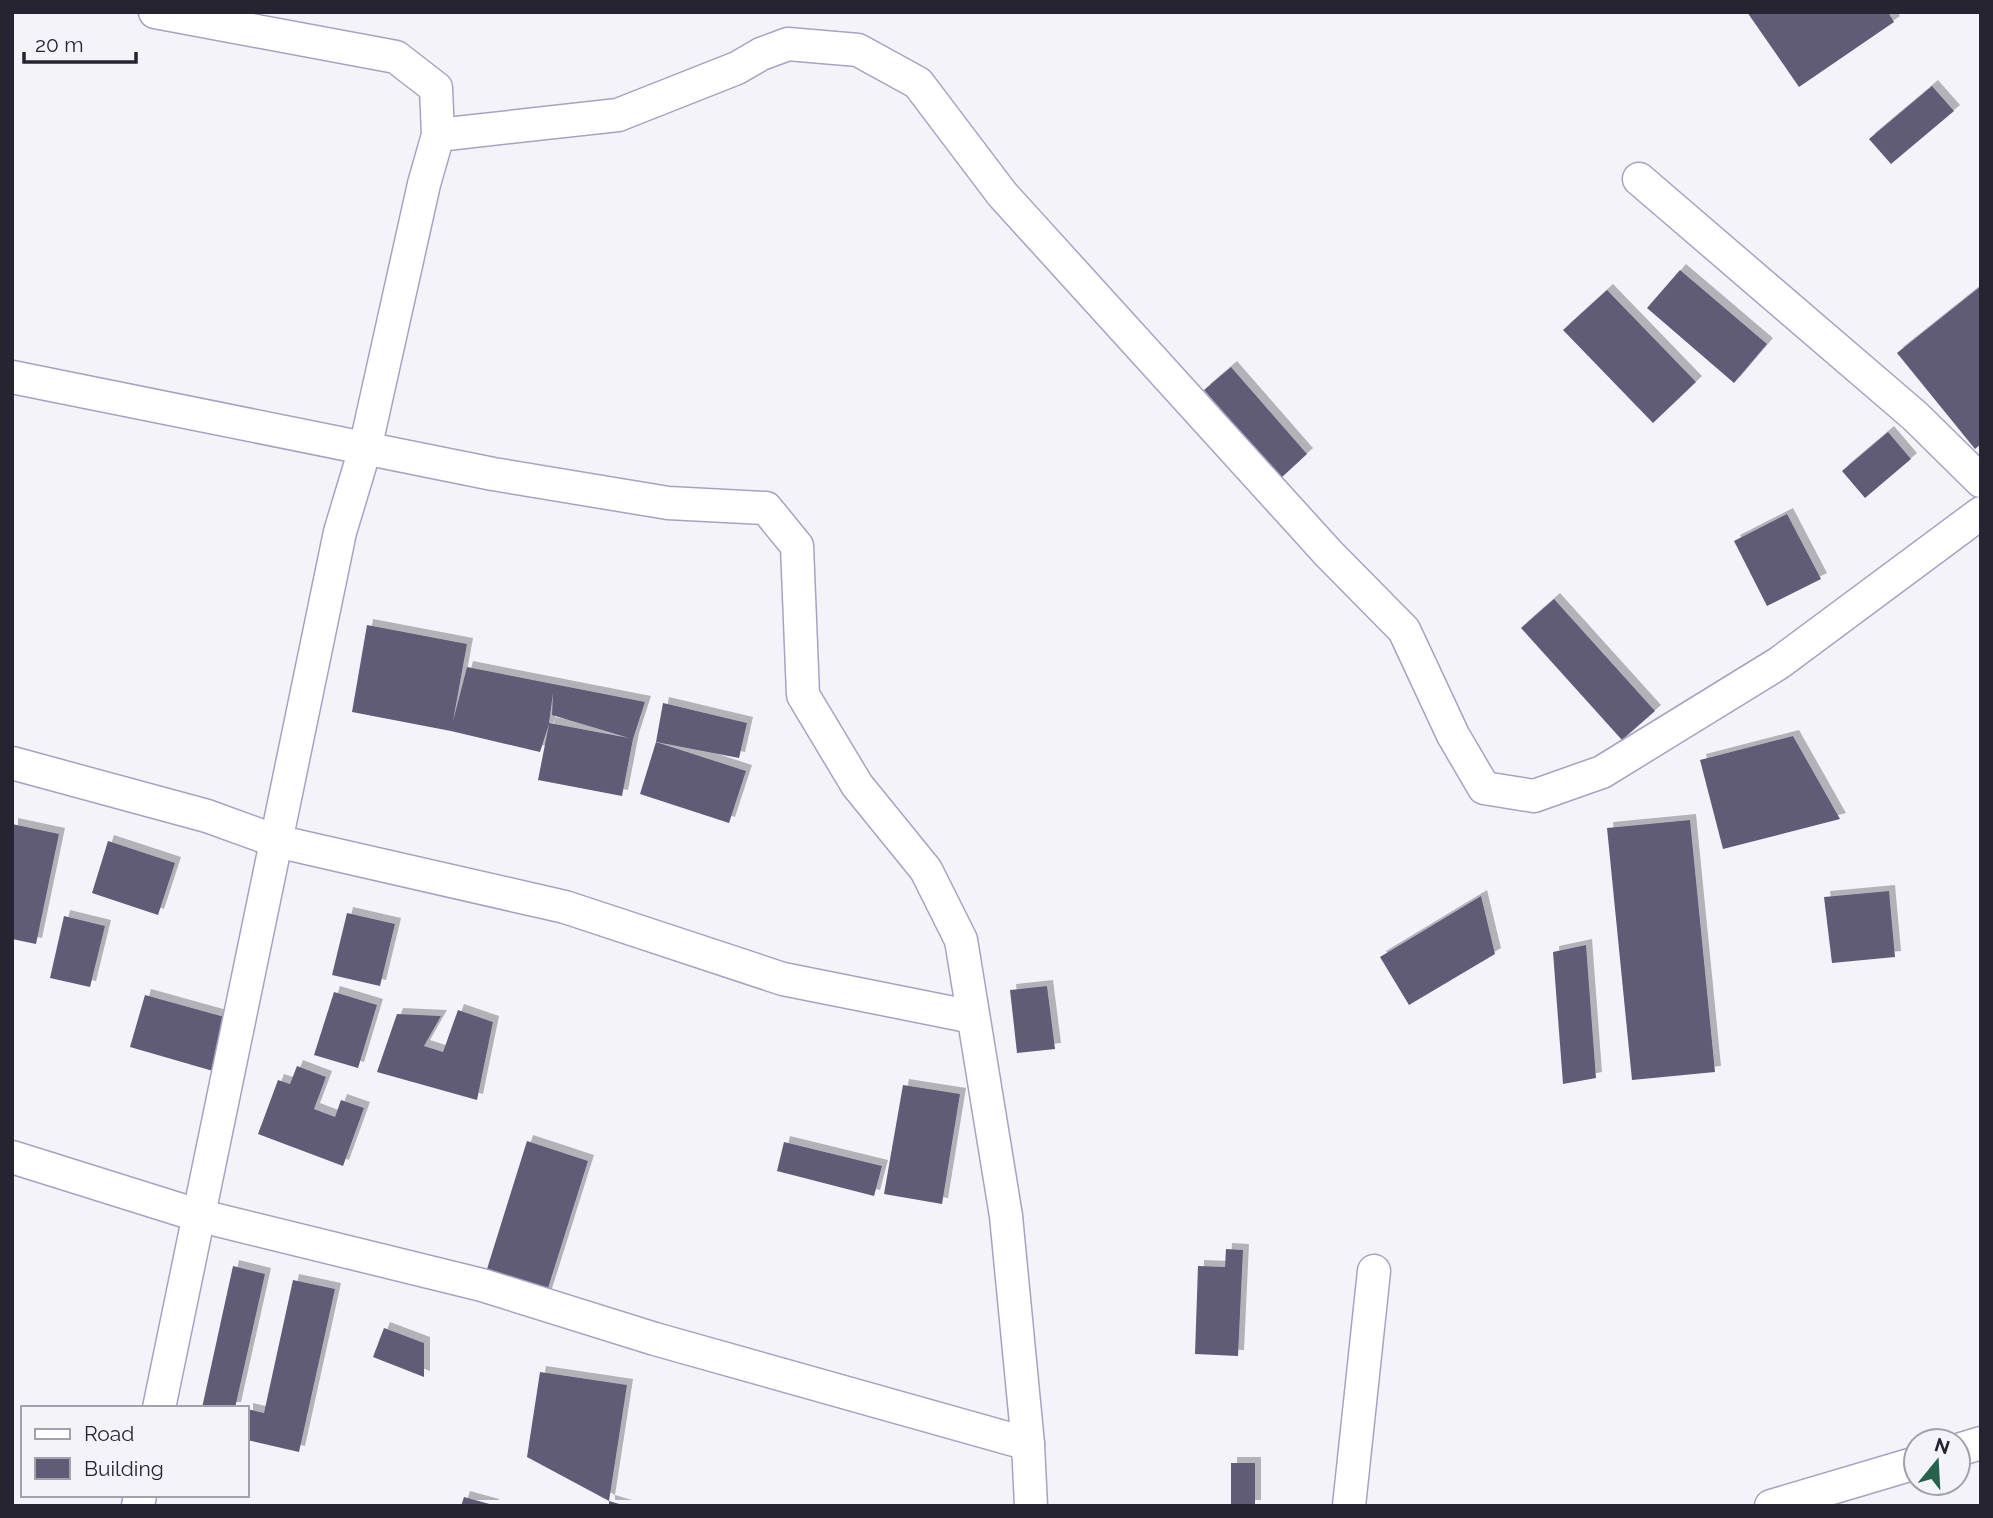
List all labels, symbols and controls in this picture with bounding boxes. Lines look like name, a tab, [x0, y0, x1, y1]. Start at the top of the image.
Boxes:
scale bar	[24, 21, 136, 65]
text: 20 m	[35, 32, 83, 57]
legend	[21, 1406, 248, 1497]
text: Road	[84, 1421, 134, 1446]
north arrow	[1902, 1427, 1972, 1497]
text: N	[1932, 1433, 1953, 1459]
text: Building	[84, 1456, 164, 1481]

